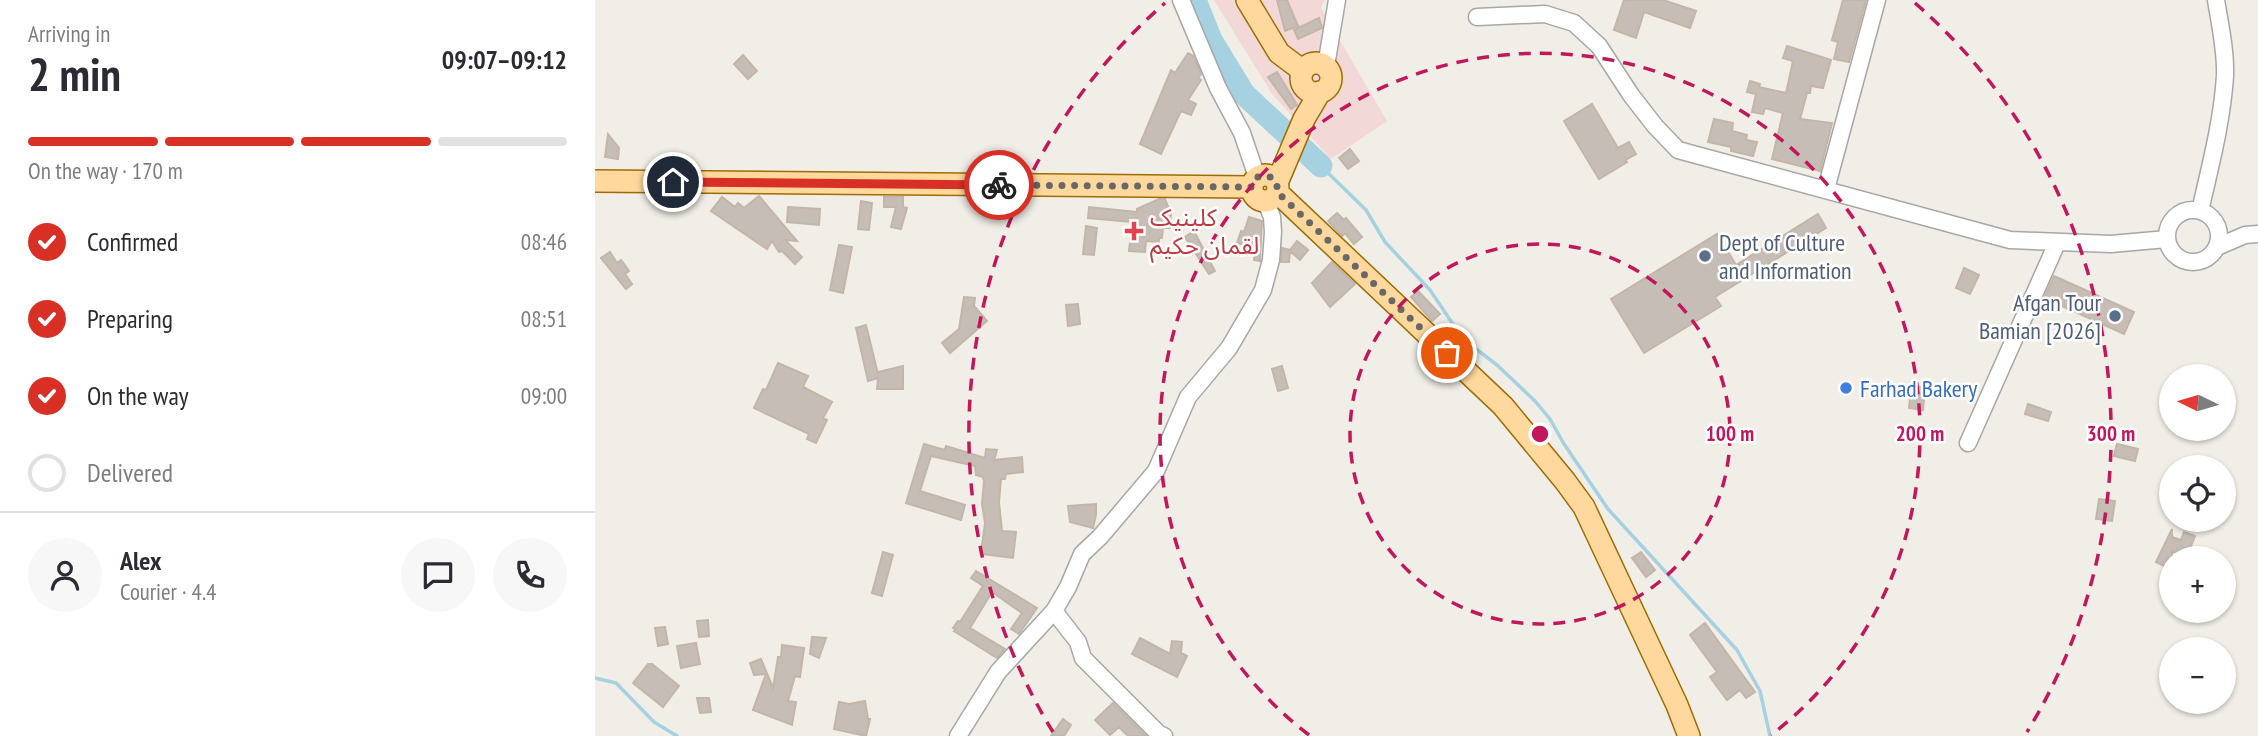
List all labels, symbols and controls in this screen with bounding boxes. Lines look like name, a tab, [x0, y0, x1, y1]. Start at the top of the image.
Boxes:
text: Arriving in	[28, 19, 110, 48]
text: 09:07–09:12	[442, 43, 567, 76]
text: 2 min	[28, 44, 121, 104]
courier	[964, 150, 1034, 220]
pin	[643, 152, 703, 212]
text: On the way · 170 m	[28, 156, 183, 185]
icon: home	[654, 163, 692, 201]
icon: bike	[980, 166, 1018, 204]
place label: کلینیک لقمان حکیم	[1150, 202, 1259, 263]
marker: کلینیک لقمان حکیم	[1124, 221, 1144, 241]
icon: check	[28, 223, 66, 261]
text: Confirmed	[87, 225, 178, 258]
text: 08:46	[521, 227, 567, 256]
place label: Dept of Culture and Information	[1719, 227, 1852, 286]
marker: Dept of Culture and Information	[1697, 248, 1713, 264]
place label: Afgan Tour Bamian [2026]	[1979, 287, 2101, 346]
icon: check	[28, 300, 66, 338]
text: Preparing	[87, 302, 173, 335]
text: 08:51	[521, 304, 567, 333]
marker: Afgan Tour Bamian [2026]	[2107, 308, 2123, 324]
pin	[1417, 323, 1477, 383]
icon: bag	[1428, 334, 1466, 372]
north arrow	[2159, 364, 2237, 441]
map controls	[2159, 364, 2236, 714]
place label: Farhad Bakery	[1860, 373, 1977, 404]
icon: check	[28, 377, 66, 415]
text: On the way	[87, 379, 189, 412]
marker: Farhad Bakery	[1838, 380, 1854, 396]
text: 09:00	[521, 381, 567, 410]
text: 100 m	[1706, 420, 1754, 447]
text: 200 m	[1896, 420, 1944, 447]
text: 300 m	[2087, 420, 2135, 447]
centre of rings	[1528, 422, 1552, 446]
button: locate	[2159, 455, 2236, 532]
text: Delivered	[87, 456, 173, 489]
button: person	[28, 538, 102, 612]
button: chat	[401, 538, 475, 612]
button: phone	[493, 538, 567, 612]
text: Alex	[120, 544, 161, 577]
button: +	[2159, 546, 2236, 623]
text: Courier · 4.4	[120, 577, 216, 606]
button: −	[2159, 637, 2236, 714]

